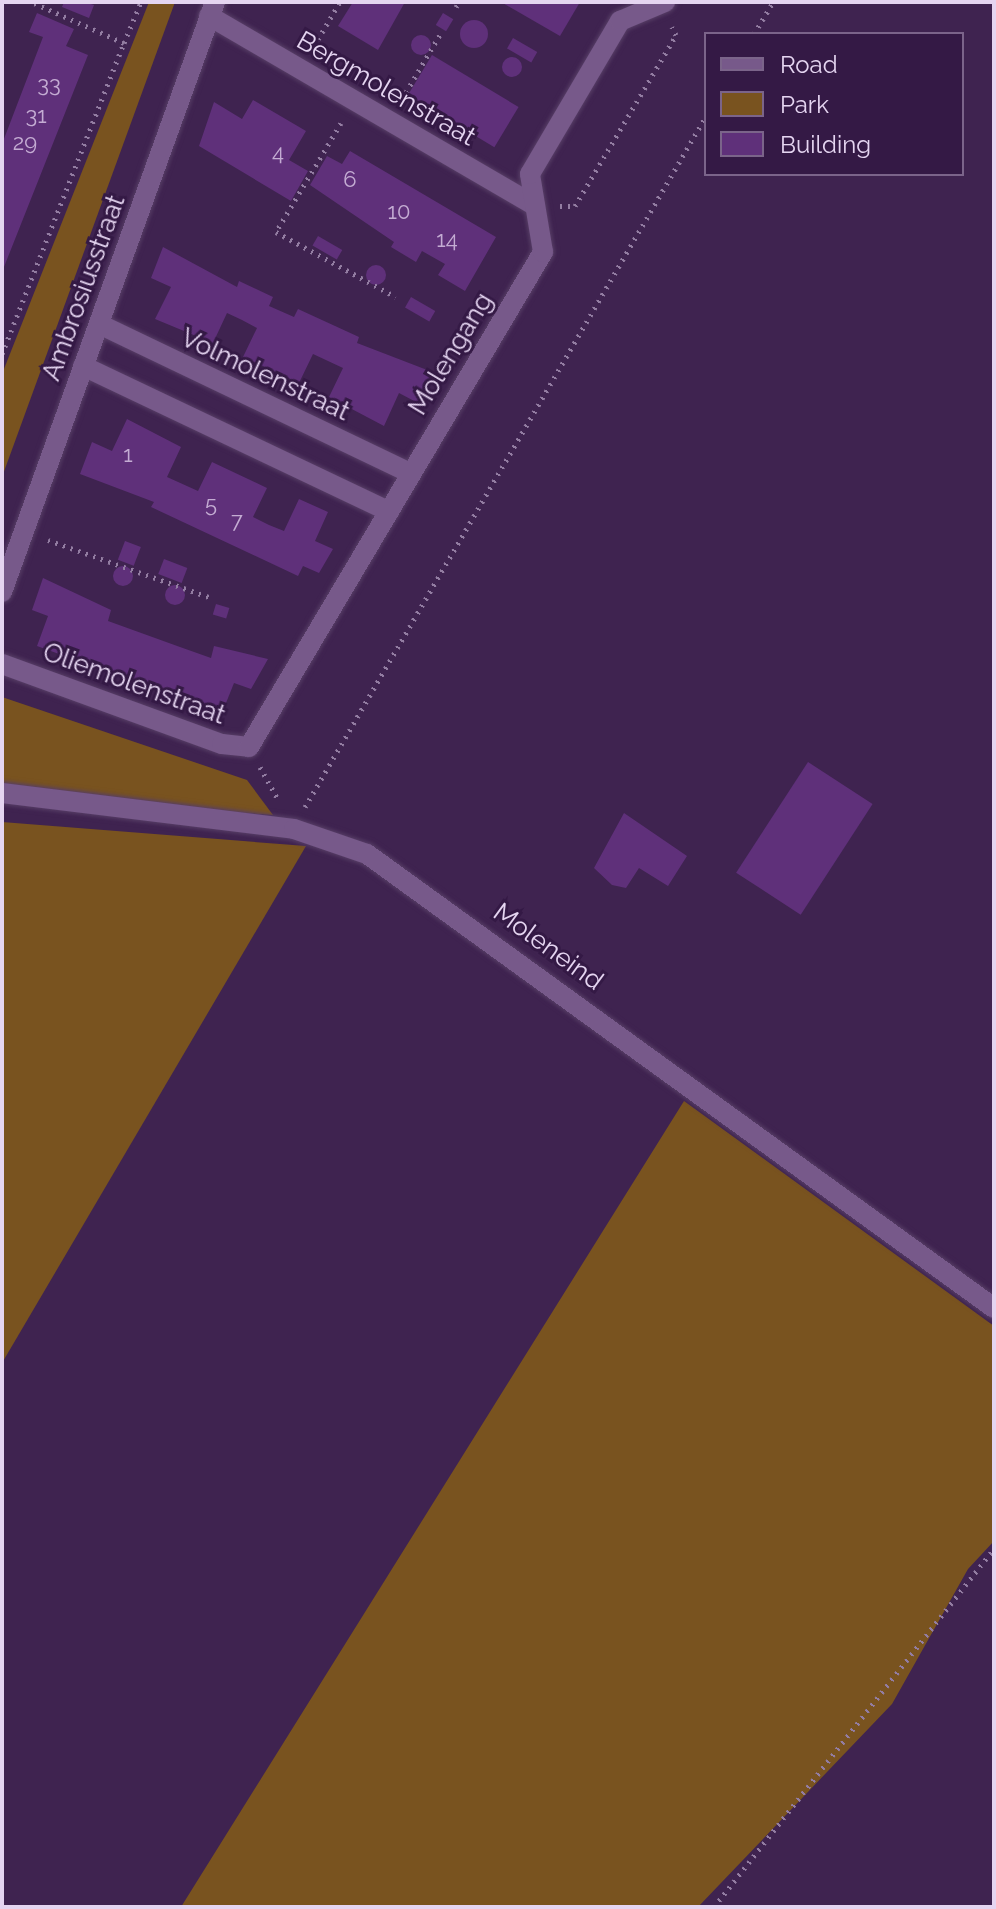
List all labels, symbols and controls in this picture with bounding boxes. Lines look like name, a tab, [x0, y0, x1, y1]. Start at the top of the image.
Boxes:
street label: Bergmolenstraat	[291, 25, 481, 153]
legend	[704, 32, 964, 176]
text: Road	[780, 50, 838, 79]
house number: 33	[37, 72, 61, 98]
text: Park	[780, 90, 829, 119]
house number: 31	[25, 103, 47, 129]
house number: 29	[13, 130, 37, 156]
text: Building	[780, 130, 871, 159]
house number: 4	[272, 140, 284, 166]
house number: 6	[343, 167, 357, 193]
street label: Ambrosiusstraat	[36, 191, 132, 385]
house number: 10	[388, 199, 410, 225]
house number: 14	[436, 227, 458, 253]
street label: Molengang	[402, 287, 500, 421]
street label: Volmolenstraat	[176, 322, 354, 428]
house number: 1	[123, 442, 133, 468]
house number: 5	[205, 492, 217, 518]
house number: 7	[231, 508, 243, 534]
street label: Oliemolenstraat	[39, 637, 229, 731]
street label: Moleneind	[487, 897, 609, 997]

